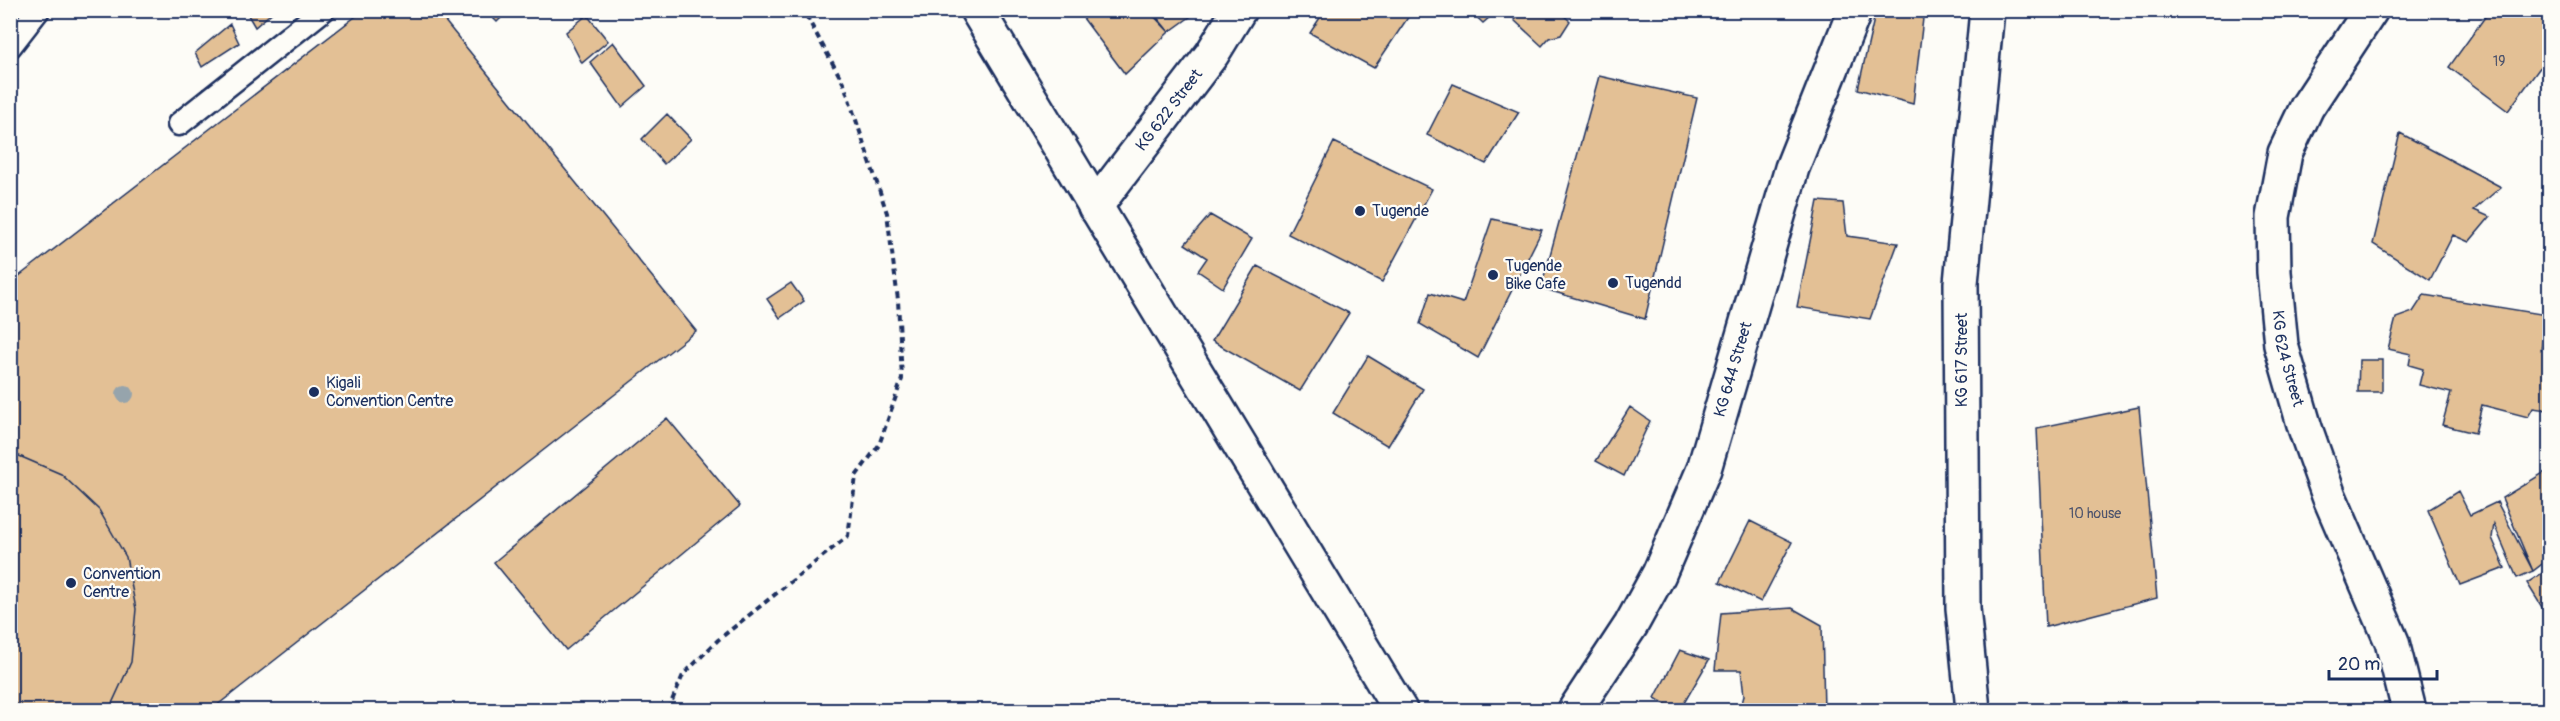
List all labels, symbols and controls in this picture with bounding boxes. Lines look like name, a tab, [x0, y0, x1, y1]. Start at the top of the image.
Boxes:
house number: 19	[2493, 53, 2505, 70]
street label: KG 622 Street	[1131, 65, 1207, 155]
place label: Tugende	[1372, 201, 1429, 221]
marker: Tugende	[1353, 204, 1367, 218]
place label: Tugende Bike Cafe	[1505, 256, 1566, 294]
marker: Tugende Bike Cafe	[1486, 268, 1500, 282]
place label: Tugendd	[1625, 273, 1682, 293]
marker: Tugendd	[1606, 276, 1620, 290]
street label: KG 624 Street	[2268, 309, 2308, 409]
street label: KG 617 Street	[1952, 312, 1972, 407]
street label: KG 644 Street	[1710, 319, 1757, 419]
place label: Kigali Convention Centre	[326, 373, 453, 411]
marker: Kigali Convention Centre	[307, 385, 321, 399]
house number: 10 house	[2069, 505, 2121, 522]
place label: Convention Centre	[83, 564, 161, 602]
marker: Convention Centre	[64, 576, 78, 590]
scale bar	[2329, 643, 2437, 681]
text: 20 m	[2338, 653, 2380, 676]

